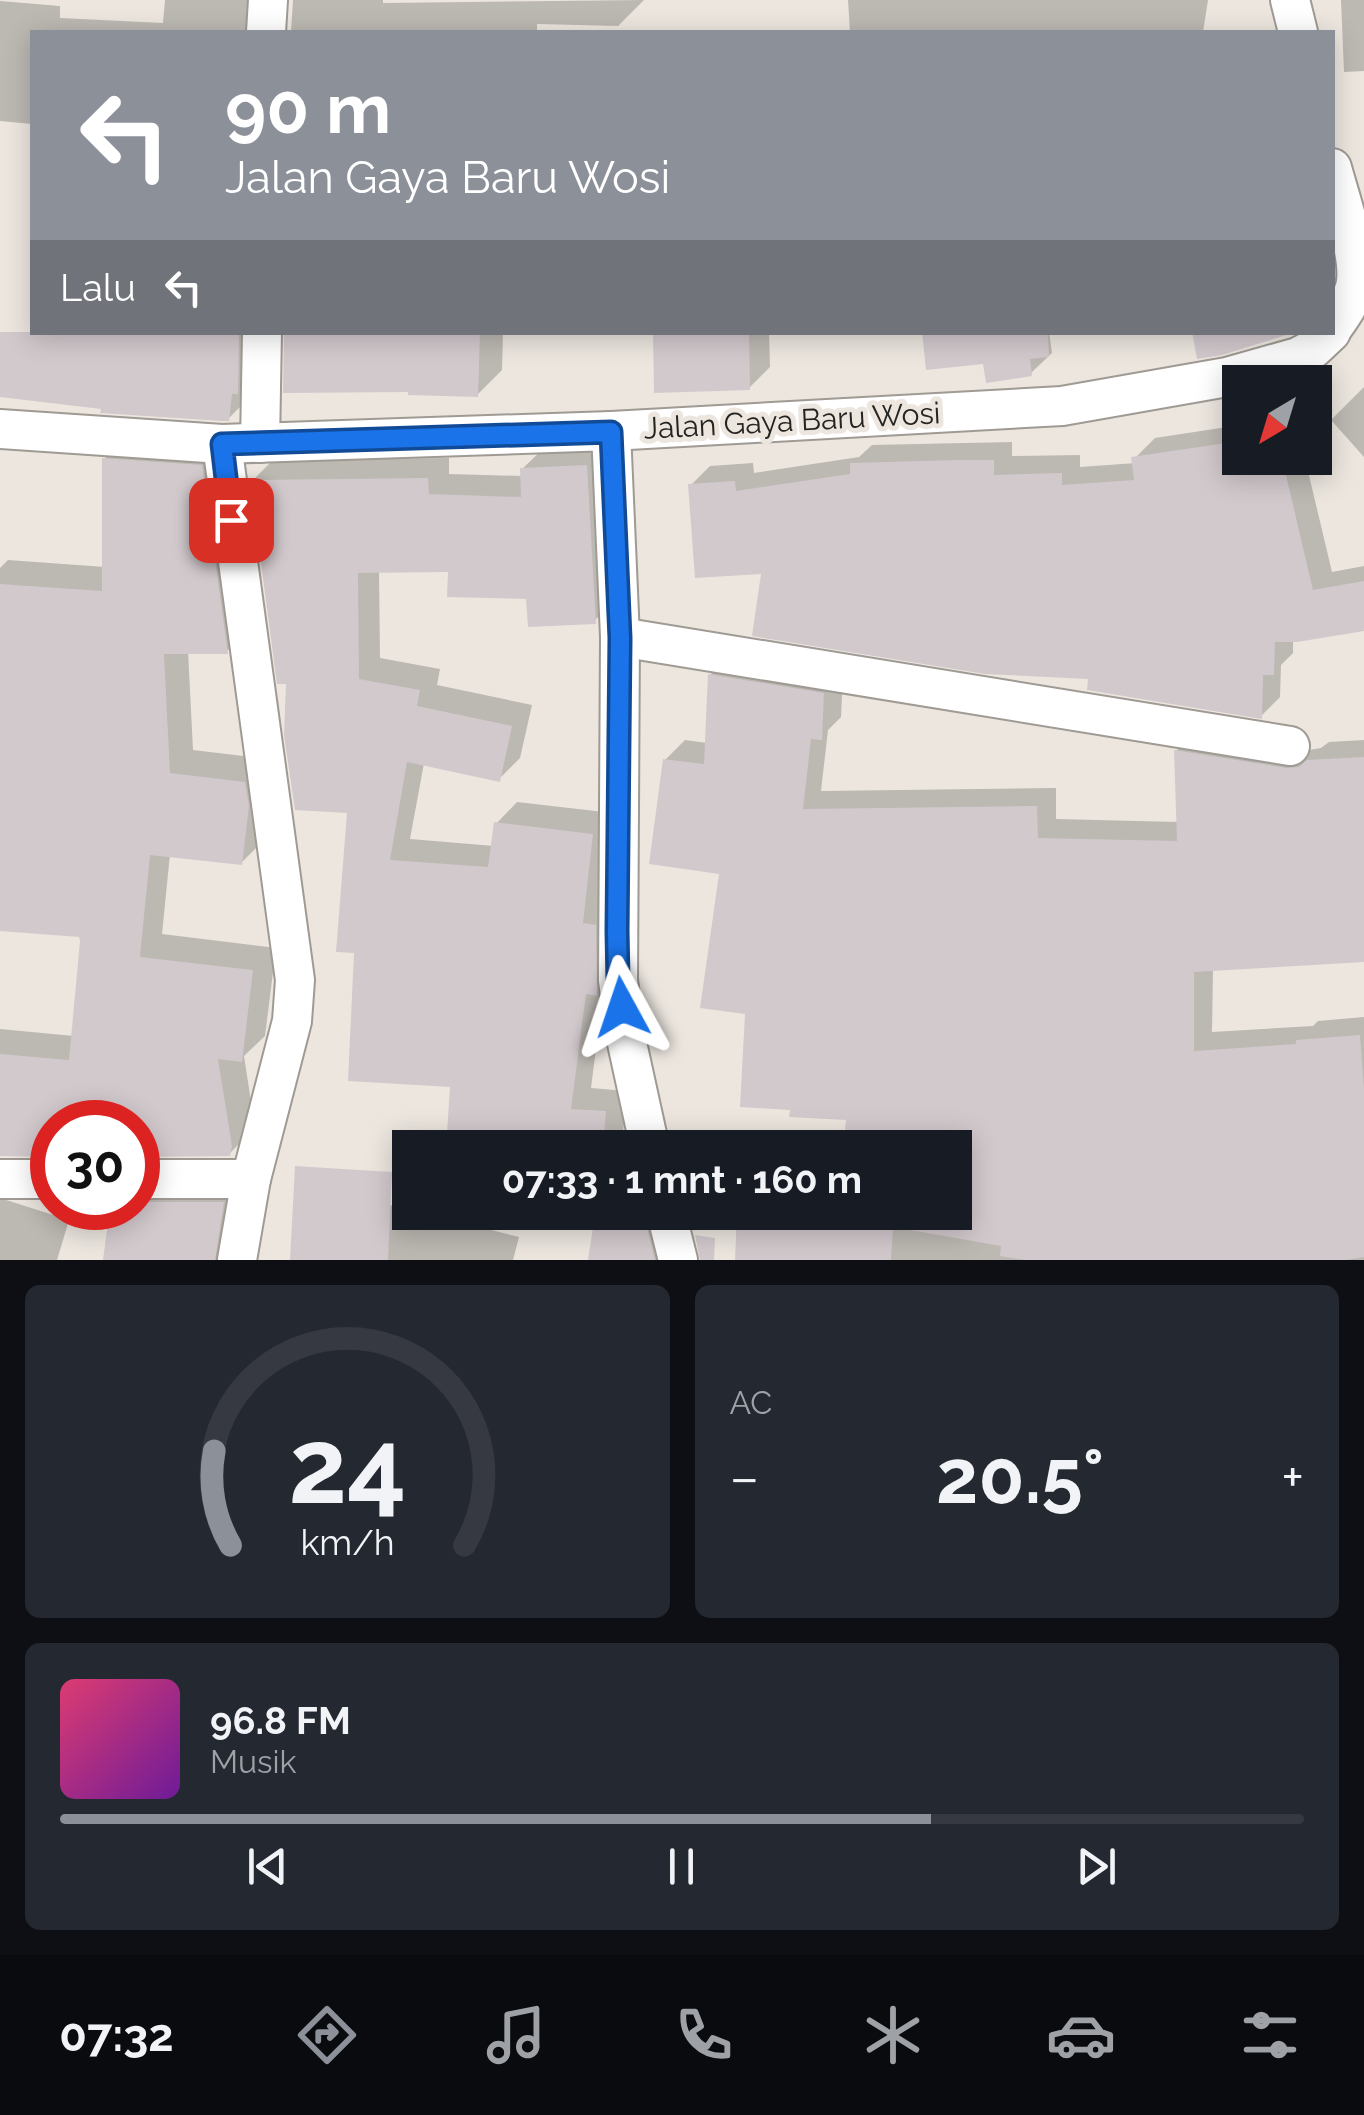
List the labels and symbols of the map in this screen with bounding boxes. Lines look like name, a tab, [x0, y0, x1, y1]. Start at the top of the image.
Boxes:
north arrow	[1222, 365, 1332, 475]
street label: Jalan Gaya Baru Wosi	[643, 395, 941, 446]
pin	[189, 478, 274, 563]
position arrow	[570, 955, 674, 1059]
speed limit sign: 30	[30, 1100, 160, 1230]

